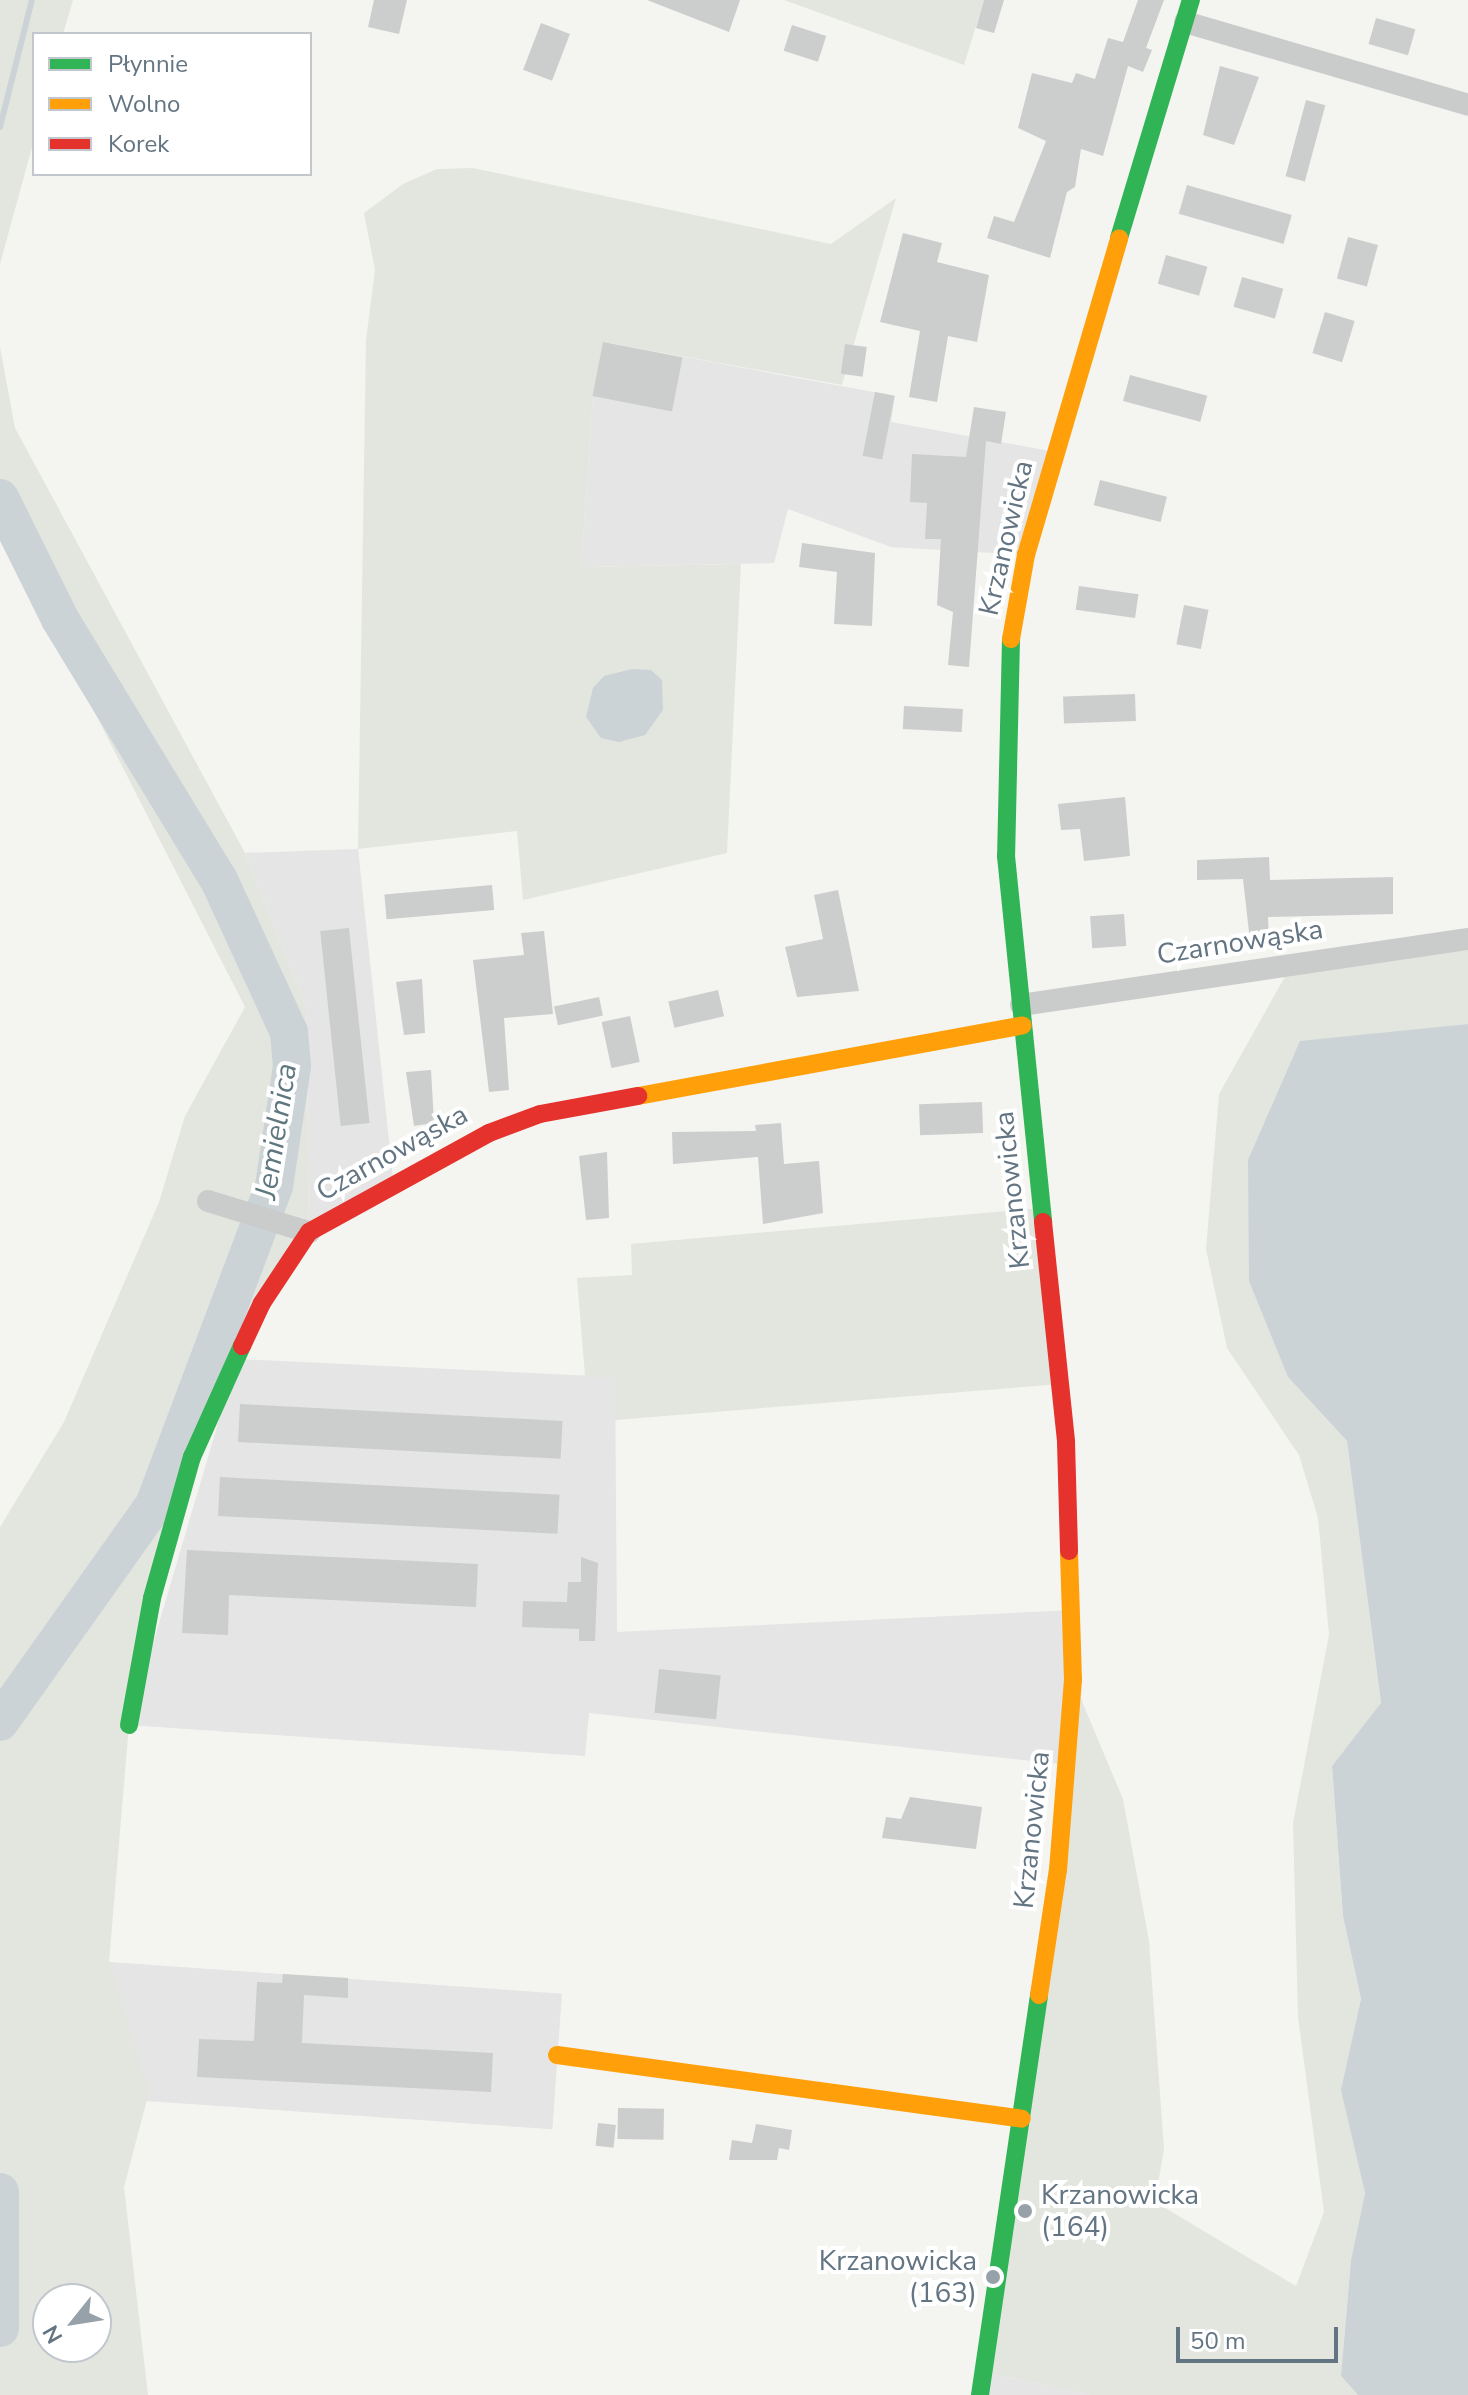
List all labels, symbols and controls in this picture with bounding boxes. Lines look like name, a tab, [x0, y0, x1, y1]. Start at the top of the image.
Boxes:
legend	[32, 32, 312, 176]
text: Płynnie	[108, 48, 188, 80]
text: Wolno	[108, 88, 180, 120]
text: Korek	[108, 128, 169, 160]
street label: Krzanowicka	[972, 457, 1040, 619]
street label: Czarnowąska	[1155, 912, 1325, 972]
water label: Jemielnica	[249, 1061, 305, 1201]
street label: Czarnowąska	[311, 1098, 473, 1208]
street label: Krzanowicka	[987, 1110, 1037, 1270]
street label: Krzanowicka	[1007, 1750, 1057, 1910]
place label: Krzanowicka (164)	[1041, 2178, 1199, 2244]
marker: Krzanowicka (164)	[1016, 2202, 1034, 2220]
place label: Krzanowicka (163)	[819, 2244, 977, 2310]
marker: Krzanowicka (163)	[984, 2268, 1002, 2286]
north arrow	[32, 2283, 112, 2363]
scale bar	[1180, 2311, 1342, 2361]
text: N	[36, 2319, 70, 2349]
text: 50 m	[1190, 2325, 1246, 2357]

